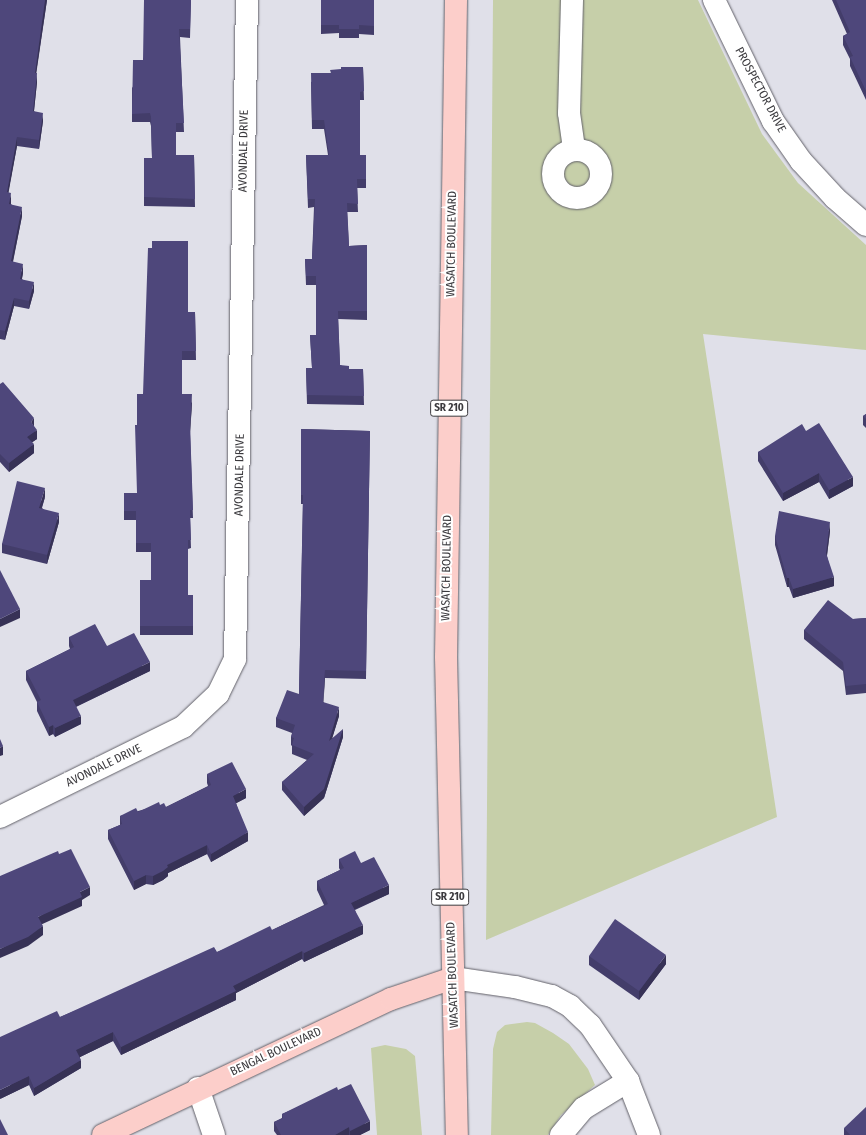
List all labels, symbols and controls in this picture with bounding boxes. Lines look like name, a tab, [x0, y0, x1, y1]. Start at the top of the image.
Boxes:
street label: PROSPECTOR DRIVE	[731, 45, 789, 135]
street label: AVONDALE DRIVE	[236, 110, 252, 192]
street label: WASATCH BOULEVARD	[444, 191, 460, 297]
road number: SR 210	[430, 399, 468, 417]
street label: AVONDALE DRIVE	[232, 434, 248, 516]
street label: WASATCH BOULEVARD	[439, 515, 455, 621]
street label: AVONDALE DRIVE	[64, 741, 144, 791]
road number: SR 210	[431, 888, 469, 906]
street label: WASATCH BOULEVARD	[444, 922, 462, 1028]
street label: BENGAL BOULEVARD	[228, 1025, 324, 1079]

